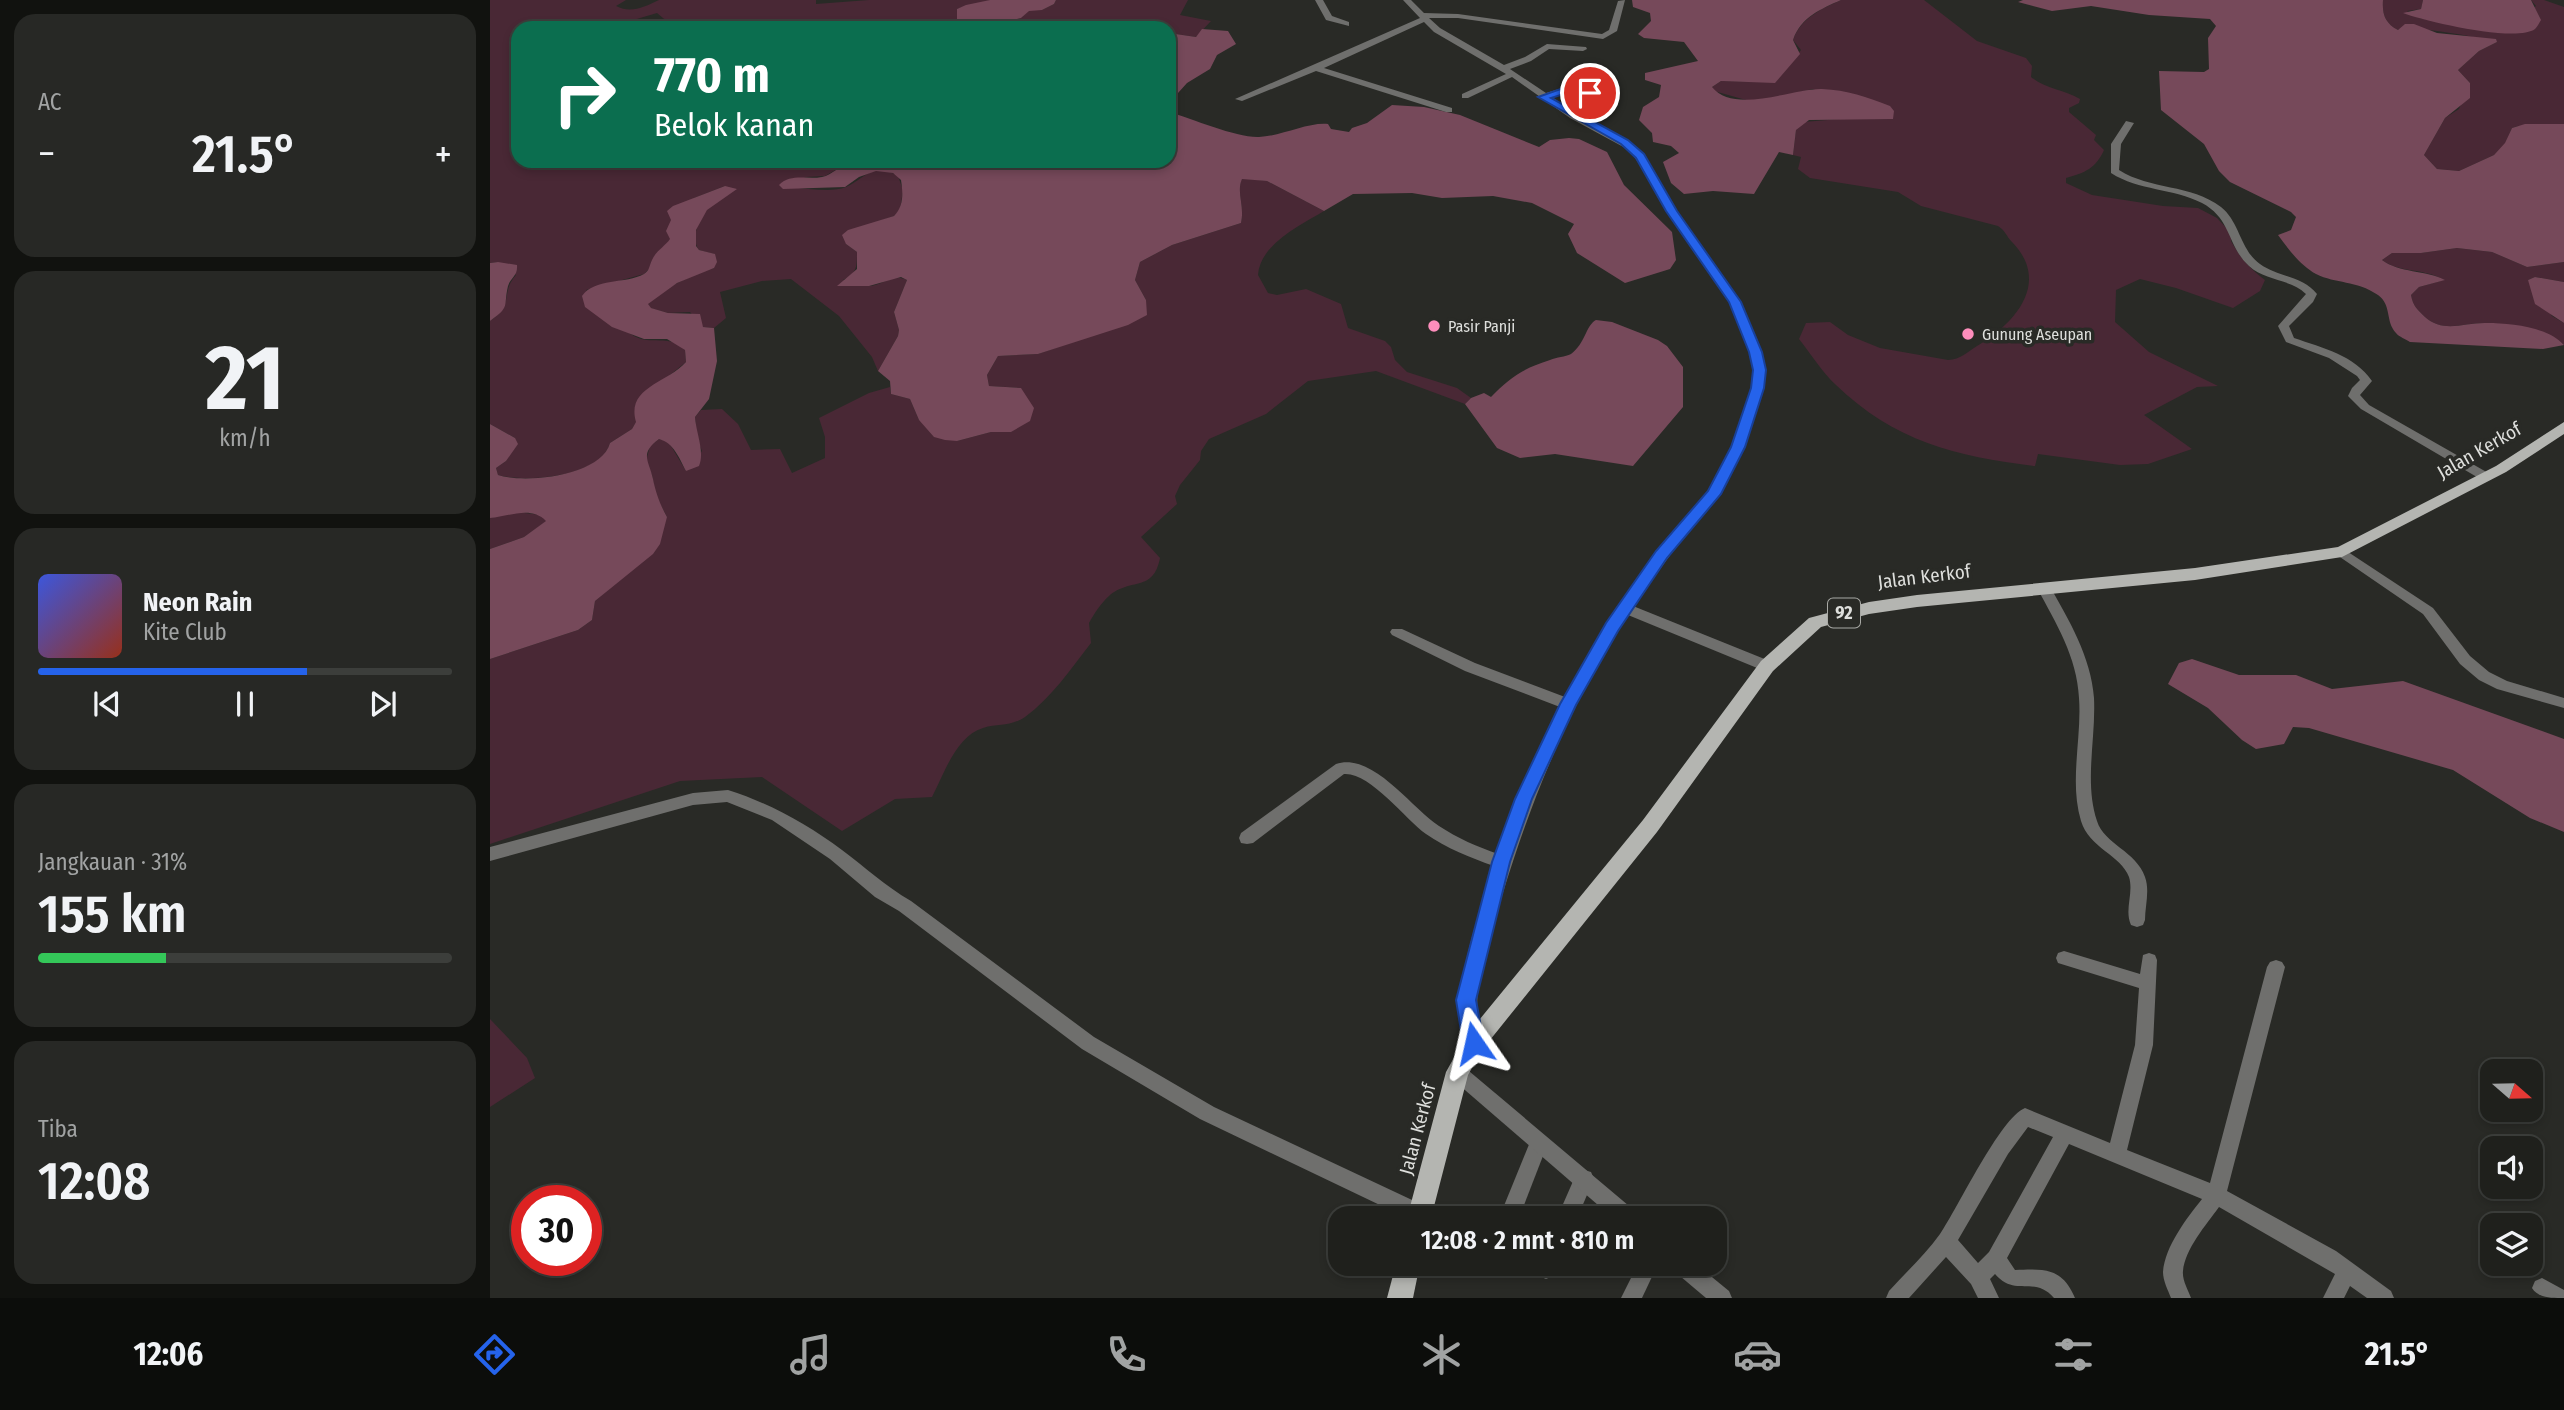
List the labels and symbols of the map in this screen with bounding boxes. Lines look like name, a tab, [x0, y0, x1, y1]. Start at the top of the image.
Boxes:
pin	[1560, 63, 1620, 123]
place label: Pasir Panji	[1448, 317, 1515, 336]
marker: Pasir Panji	[1426, 318, 1442, 334]
place label: Gunung Aseupan	[1982, 325, 2092, 344]
marker: Gunung Aseupan	[1960, 326, 1976, 342]
street label: Jalan Kerkof	[2433, 417, 2526, 484]
street label: Jalan Kerkof	[1876, 559, 1973, 594]
road number: 92	[1828, 598, 1860, 628]
position arrow	[1437, 1006, 1511, 1080]
north arrow	[2480, 1059, 2543, 1122]
street label: Jalan Kerkof	[1394, 1080, 1441, 1177]
speed limit sign: 30	[511, 1185, 602, 1276]

